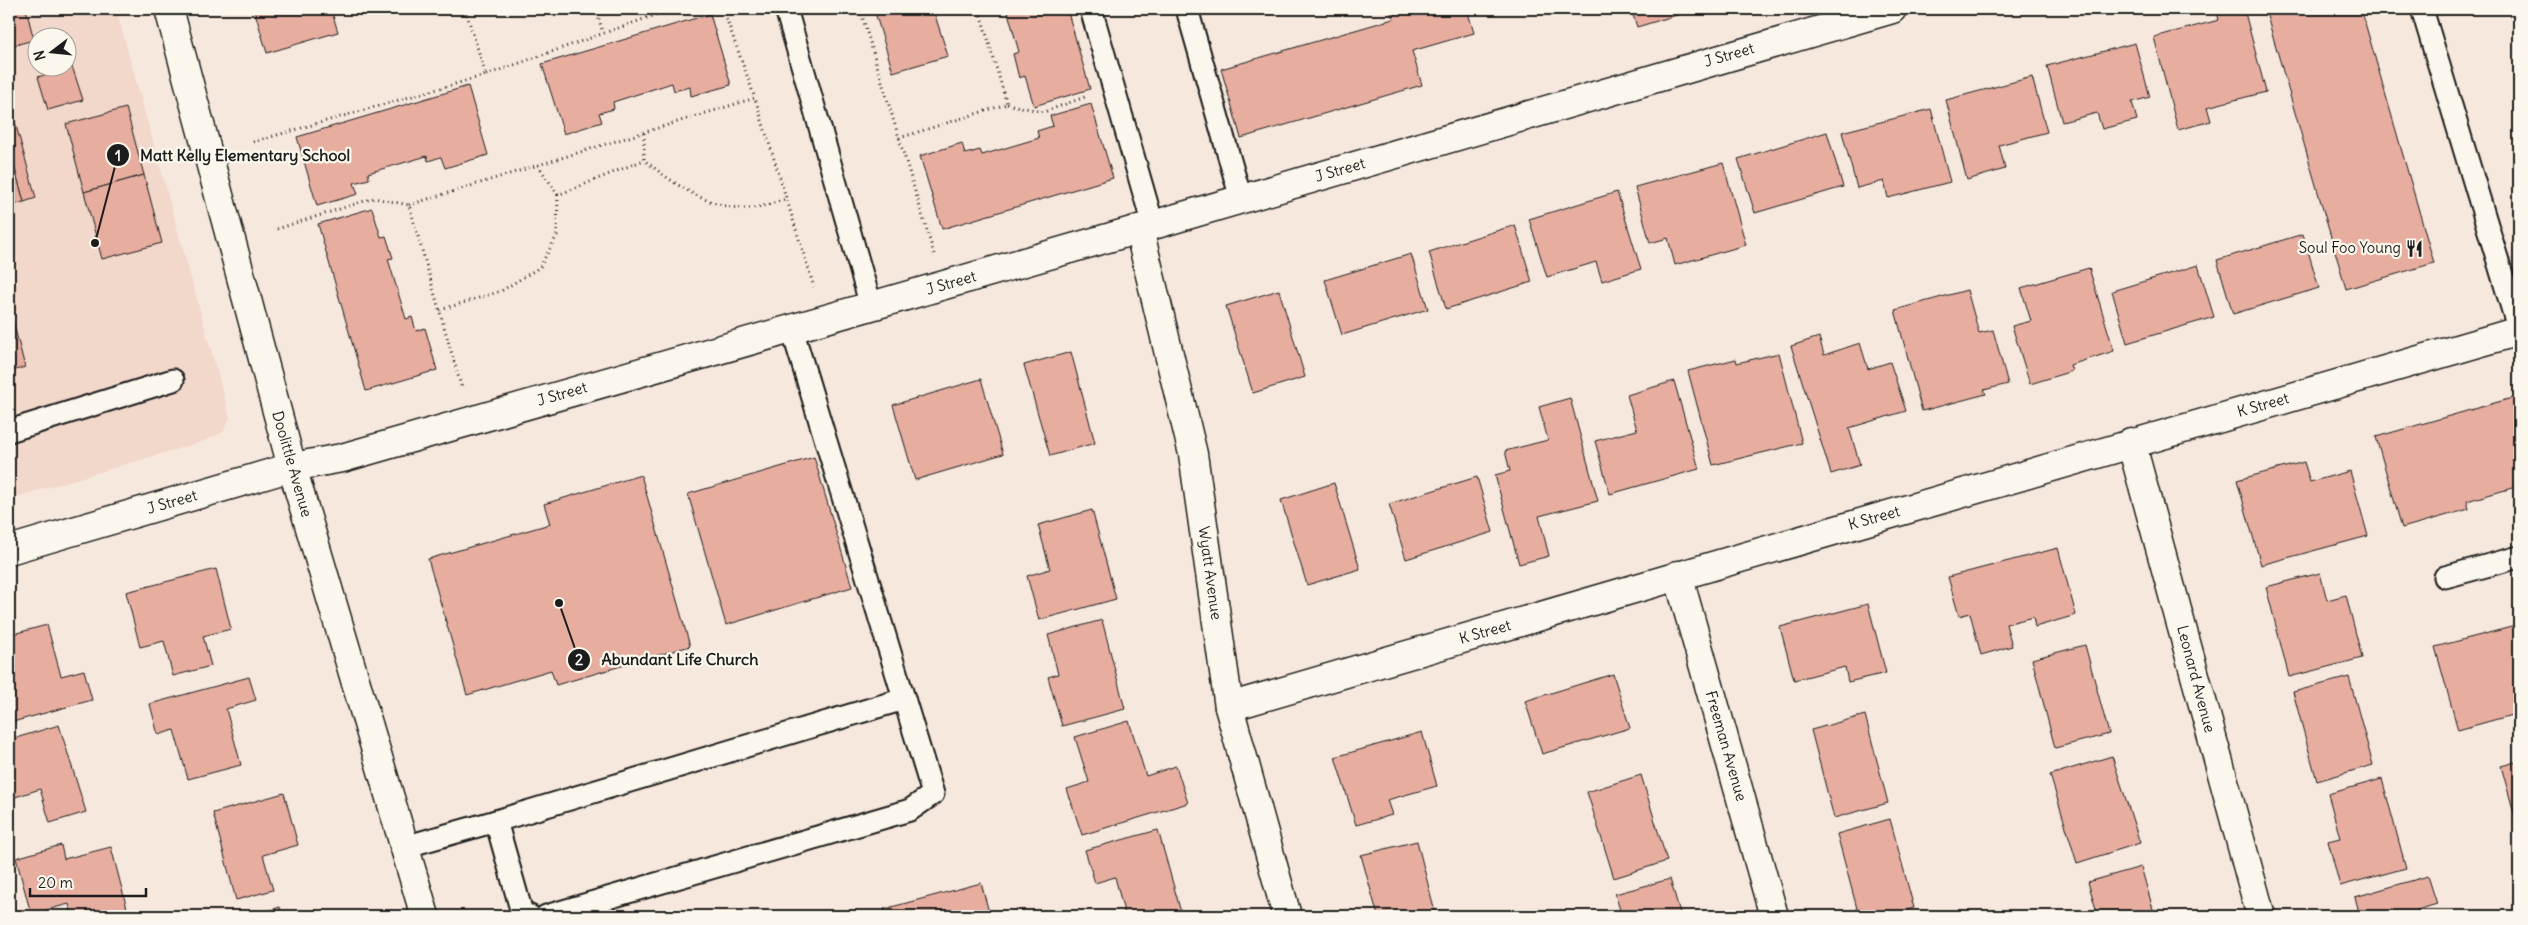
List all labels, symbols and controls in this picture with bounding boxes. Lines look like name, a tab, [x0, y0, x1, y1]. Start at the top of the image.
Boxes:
north arrow	[28, 28, 78, 78]
street label: J Street	[1702, 38, 1756, 71]
text: N	[30, 48, 49, 63]
callout: Matt Kelly Elementary School	[105, 140, 360, 171]
text: Matt Kelly Elementary School	[140, 145, 350, 166]
text: 1	[115, 146, 121, 165]
street label: J Street	[1313, 153, 1367, 186]
place label: Soul Foo Young	[2299, 238, 2401, 257]
restaurant icon: Soul Foo Young	[2405, 238, 2425, 258]
street label: J Street	[924, 266, 978, 299]
street label: J Street	[535, 377, 589, 410]
street label: K Street	[2235, 388, 2291, 421]
street label: Doolittle Avenue	[268, 409, 317, 519]
street label: J Street	[145, 485, 199, 518]
street label: K Street	[1846, 501, 1902, 534]
street label: Wyatt Avenue	[1195, 525, 1226, 621]
street label: K Street	[1457, 615, 1513, 648]
street label: Leonard Avenue	[2173, 623, 2220, 735]
callout: Abundant Life Church	[566, 644, 768, 675]
text: Abundant Life Church	[602, 649, 758, 669]
text: 2	[575, 650, 583, 669]
street label: Freeman Avenue	[1702, 688, 1751, 803]
scale bar	[30, 865, 146, 897]
text: 20 m	[38, 873, 73, 892]

